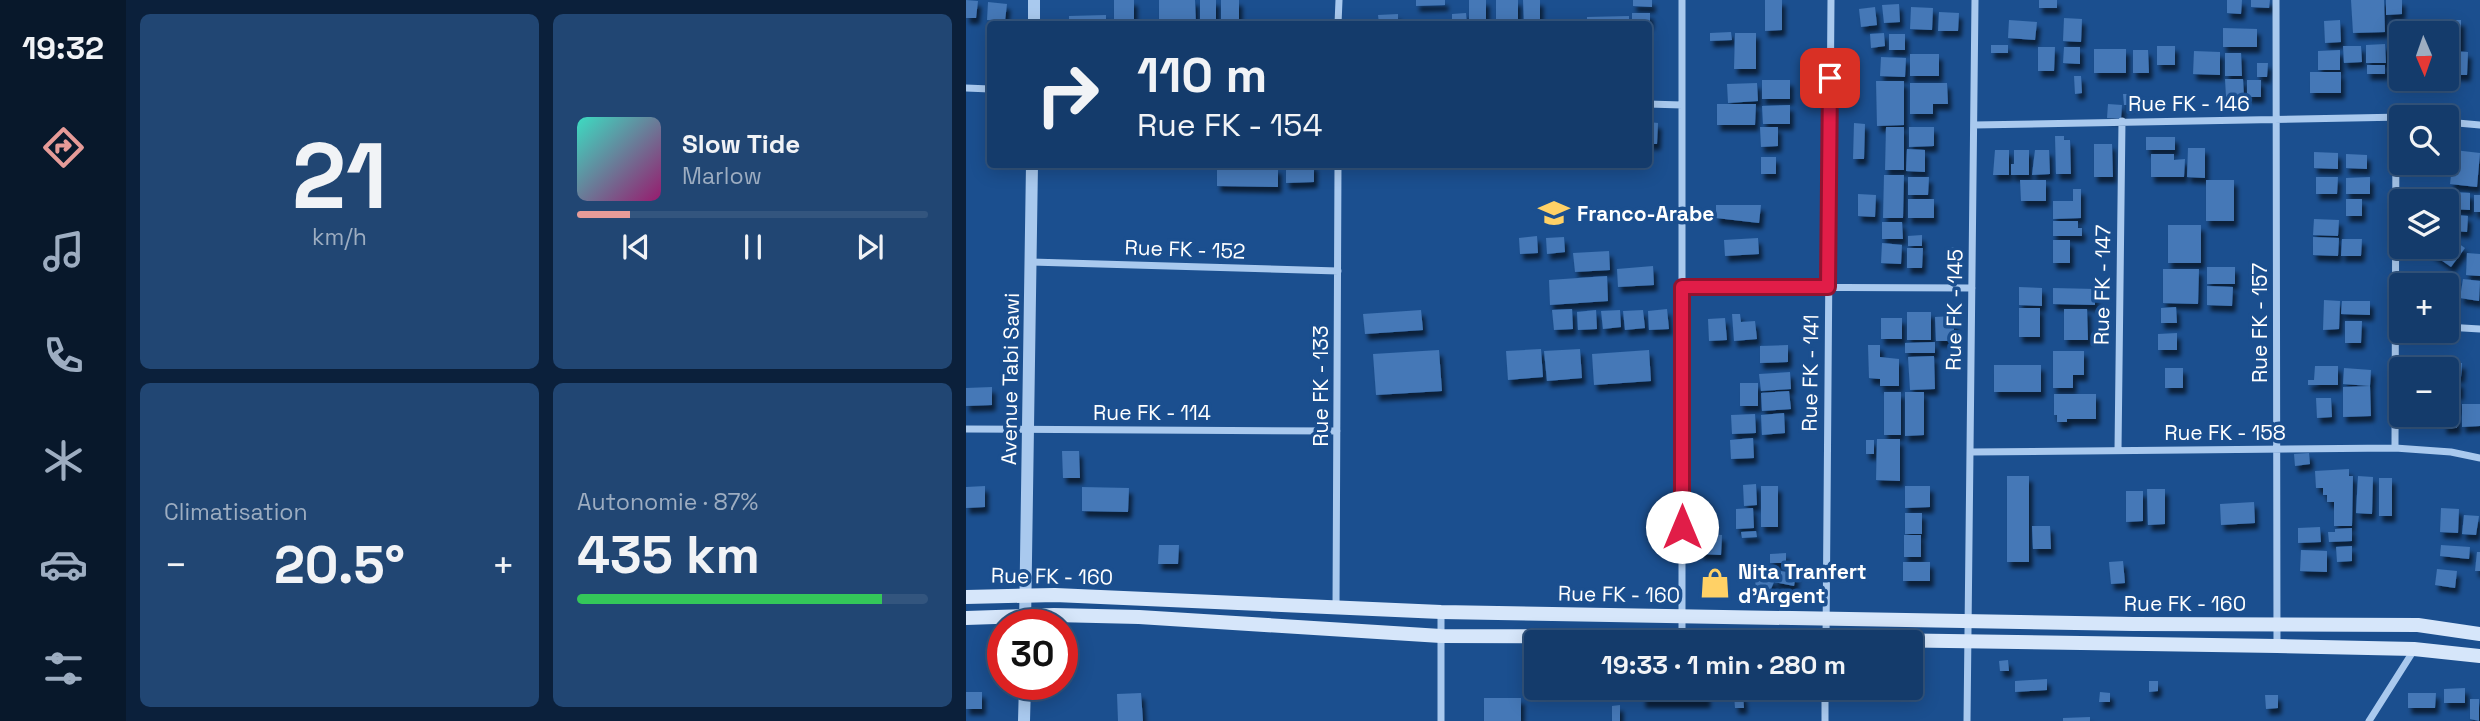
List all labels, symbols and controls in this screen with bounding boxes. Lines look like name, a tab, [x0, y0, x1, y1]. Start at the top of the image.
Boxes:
north arrow	[2389, 21, 2459, 91]
map controls	[2389, 21, 2459, 427]
text: 19:32	[22, 28, 104, 68]
text: 110 m	[1137, 44, 1267, 106]
pin	[1800, 48, 1860, 108]
icon: right	[1022, 49, 1113, 140]
icon: arrive	[1811, 59, 1849, 97]
street label: Rue FK - 146	[2128, 90, 2250, 117]
text: Rue FK - 154	[1137, 105, 1322, 145]
button: search	[2389, 105, 2459, 175]
text: 21	[292, 118, 387, 235]
icon: directions	[39, 123, 88, 172]
text: Slow Tide	[682, 127, 800, 161]
text: Marlow	[682, 161, 762, 191]
button: layers	[2389, 189, 2459, 259]
school or university icon: Franco-Arabe	[1537, 196, 1571, 230]
place label: Franco-Arabe	[1577, 200, 1714, 227]
text: km/h	[312, 222, 367, 252]
street label: Rue FK - 147	[2087, 224, 2117, 345]
icon: music	[39, 227, 88, 276]
icon: previous	[617, 228, 655, 266]
icon: pause	[734, 228, 772, 266]
icon: next	[851, 228, 889, 266]
street label: Rue FK - 152	[1124, 233, 1246, 265]
street label: Rue FK - 145	[1939, 249, 1969, 371]
street label: Rue FK - 157	[2246, 263, 2273, 383]
button: +	[2389, 273, 2459, 343]
street label: Avenue Tabi Sawi	[995, 293, 1025, 465]
street label: Rue FK - 141	[1795, 314, 1825, 432]
street label: Rue FK - 133	[1307, 325, 1334, 447]
icon: phone	[39, 331, 88, 380]
button: −	[2389, 357, 2459, 427]
street label: Rue FK - 114	[1093, 399, 1211, 426]
street label: Rue FK - 158	[2164, 419, 2286, 446]
icon: climate	[39, 436, 88, 485]
text: Autonomie · 87%	[577, 487, 758, 517]
position arrow	[1645, 490, 1719, 564]
text: Climatisation	[164, 497, 308, 527]
text: 435 km	[577, 522, 760, 588]
text: 20.5°	[274, 532, 405, 598]
icon: car	[39, 540, 88, 589]
text: −	[164, 541, 188, 589]
text: +	[491, 541, 515, 589]
place label: Nita Tranfert d'Argent	[1738, 558, 1867, 609]
street label: Rue FK - 160	[991, 561, 1113, 591]
shop icon: Nita Tranfert d'Argent	[1698, 566, 1732, 600]
street label: Rue FK - 160	[1558, 579, 1680, 609]
street label: Rue FK - 160	[2124, 590, 2246, 617]
speed limit sign: 30	[987, 609, 1078, 700]
icon: filters	[39, 644, 88, 693]
text: 19:33 · 1 min · 280 m	[1601, 648, 1846, 682]

